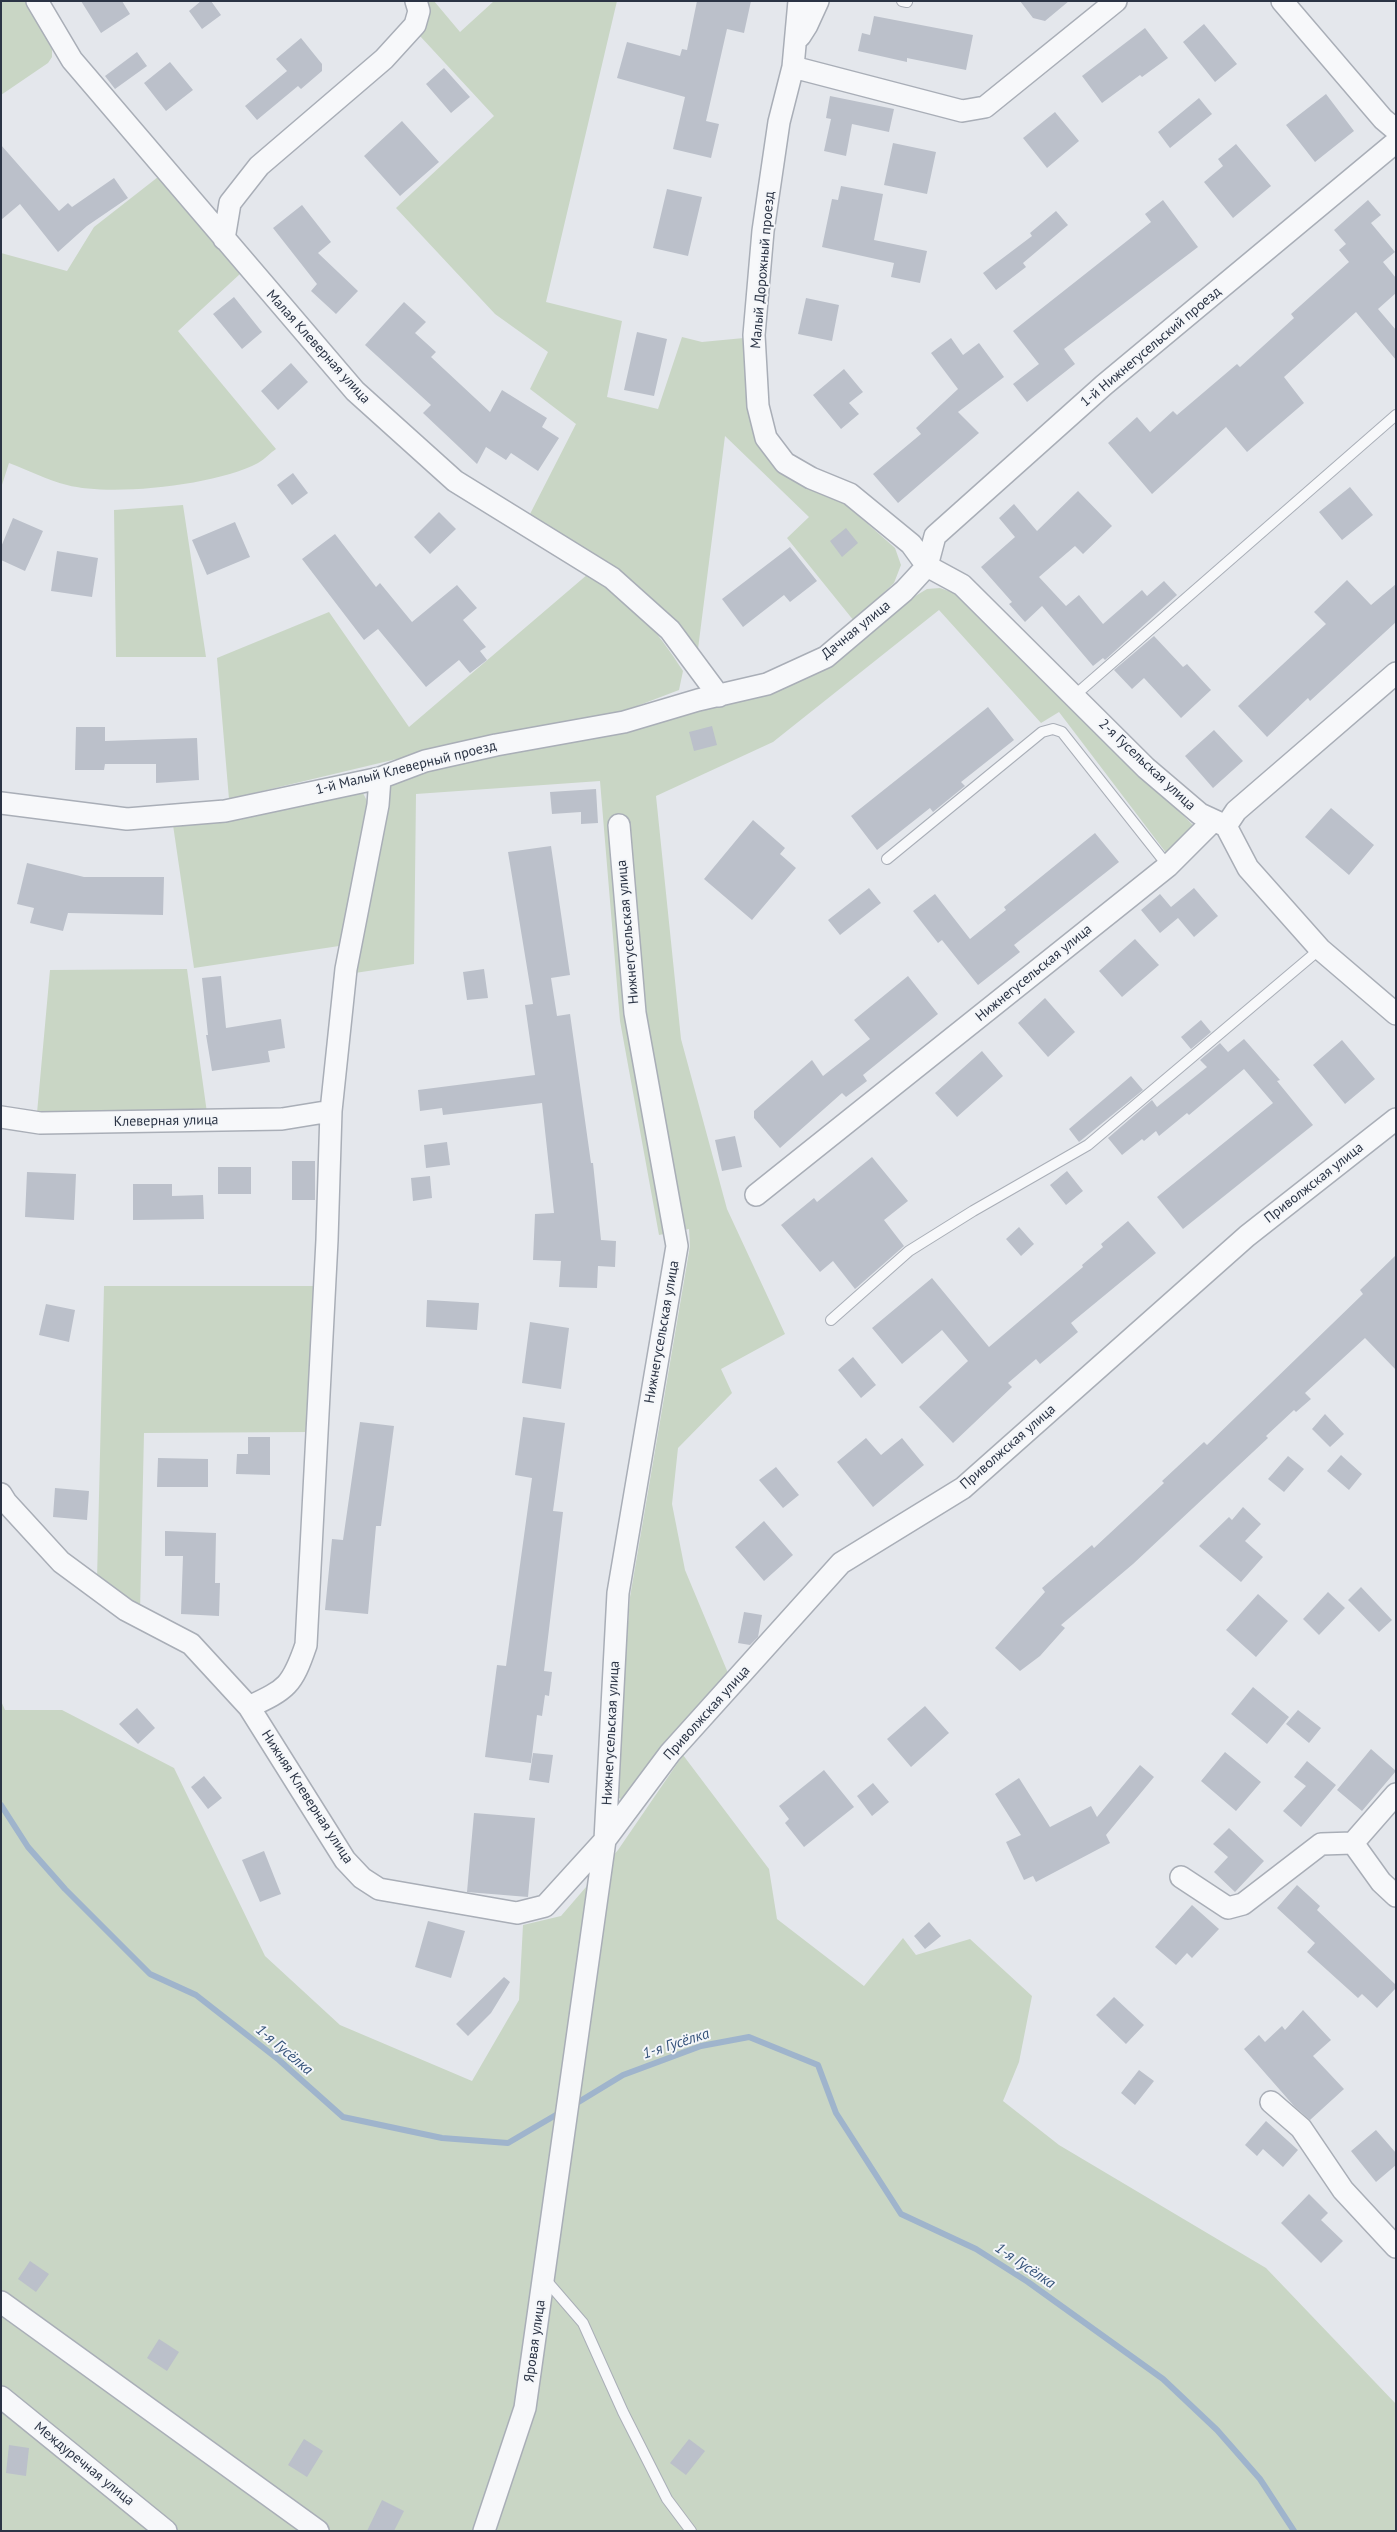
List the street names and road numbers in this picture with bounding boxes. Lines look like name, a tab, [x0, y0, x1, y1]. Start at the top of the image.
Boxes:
street label: Малый Дорожный проезд	[748, 191, 778, 349]
street label: 1-й Нижнегусельский проезд	[1077, 283, 1225, 411]
street label: Малая Клеверная улица	[262, 287, 374, 407]
street label: Дачная улица	[818, 597, 894, 663]
street label: 2-я Гусельская улица	[1095, 716, 1199, 814]
street label: 1-й Малый Клеверный проезд	[314, 737, 498, 799]
street label: Нижнегусельская улица	[613, 859, 643, 1005]
street label: Нижнегусельская улица	[972, 921, 1096, 1025]
street label: Клеверная улица	[113, 1112, 219, 1130]
street label: Приволжская улица	[1261, 1139, 1367, 1227]
street label: Нижнегусельская улица	[641, 1259, 683, 1405]
street label: Приволжская улица	[957, 1401, 1059, 1493]
street label: Нижнегусельская улица	[599, 1660, 623, 1806]
street label: Приволжская улица	[660, 1662, 754, 1764]
street label: Нижняя Клеверная улица	[258, 1727, 356, 1867]
street label: Яровая улица	[521, 2299, 549, 2383]
street label: Междуречная улица	[31, 2418, 137, 2510]

